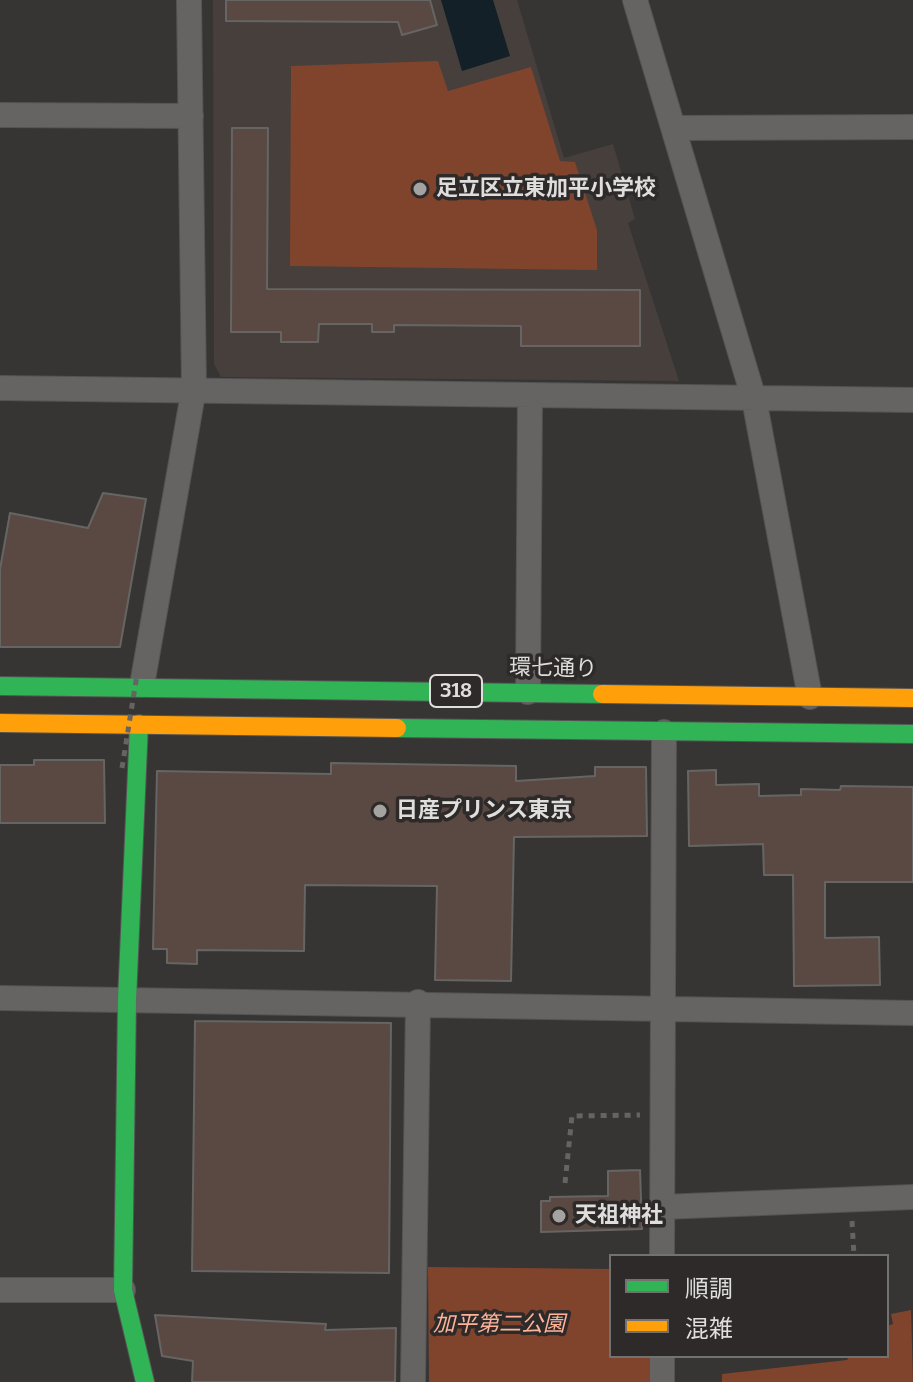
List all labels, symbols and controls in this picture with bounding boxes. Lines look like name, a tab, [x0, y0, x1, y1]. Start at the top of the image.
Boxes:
place label: 足立区立東加平小学校	[436, 176, 656, 202]
marker: 足立区立東加平小学校	[411, 180, 429, 198]
street label: 環七通り	[509, 655, 597, 683]
road number: 318	[430, 675, 482, 707]
place label: 日産プリンス東京	[396, 798, 572, 824]
marker: 日産プリンス東京	[371, 802, 389, 820]
place label: 天祖神社	[575, 1203, 663, 1229]
marker: 天祖神社	[550, 1207, 568, 1225]
legend	[609, 1254, 889, 1358]
text: 順調	[685, 1275, 733, 1303]
park label: 加平第二公園	[433, 1312, 565, 1338]
text: 混雑	[685, 1315, 733, 1343]

